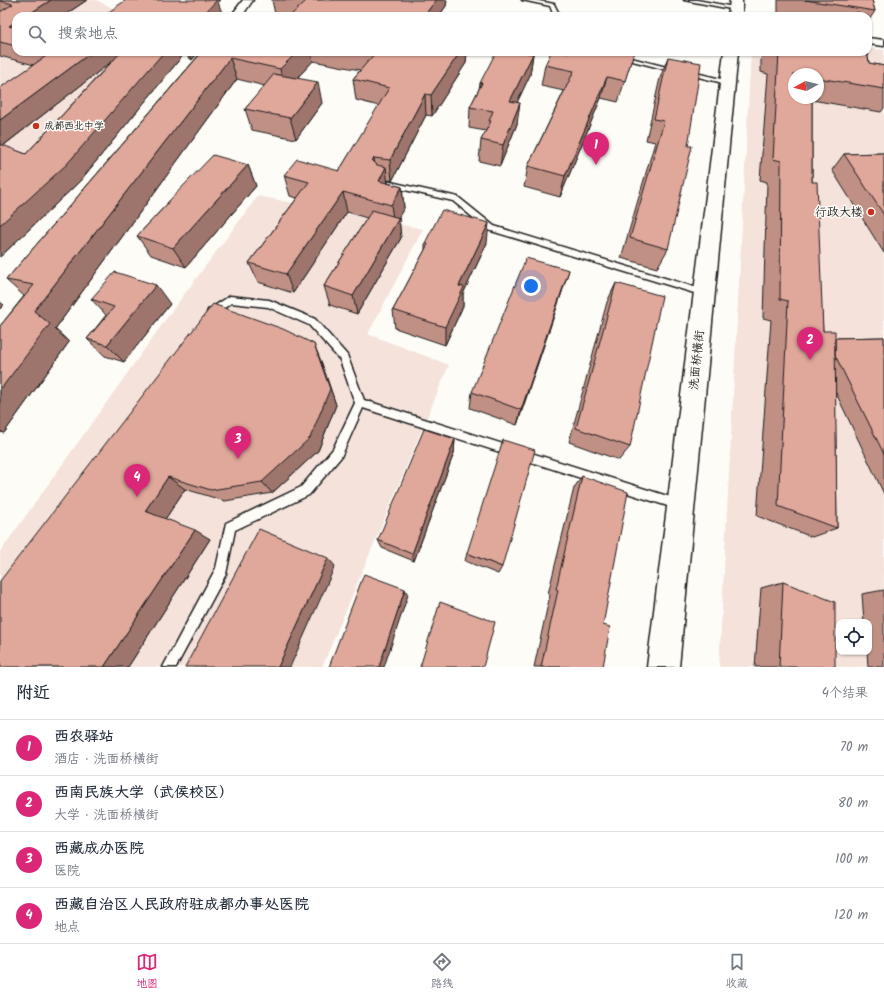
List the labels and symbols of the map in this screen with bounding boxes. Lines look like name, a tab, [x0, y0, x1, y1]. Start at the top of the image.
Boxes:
north arrow	[788, 68, 824, 104]
place label: 成都西北中学	[44, 118, 104, 134]
marker: 成都西北中学	[31, 121, 41, 131]
pin: 1	[583, 132, 609, 165]
place label: 行政大楼	[815, 203, 863, 222]
marker: 行政大楼	[866, 207, 876, 217]
your location	[521, 276, 541, 296]
pin: 2	[797, 327, 823, 360]
street label: 洗面桥横街	[684, 329, 710, 391]
pin: 3	[225, 426, 251, 459]
pin: 4	[124, 464, 150, 497]

